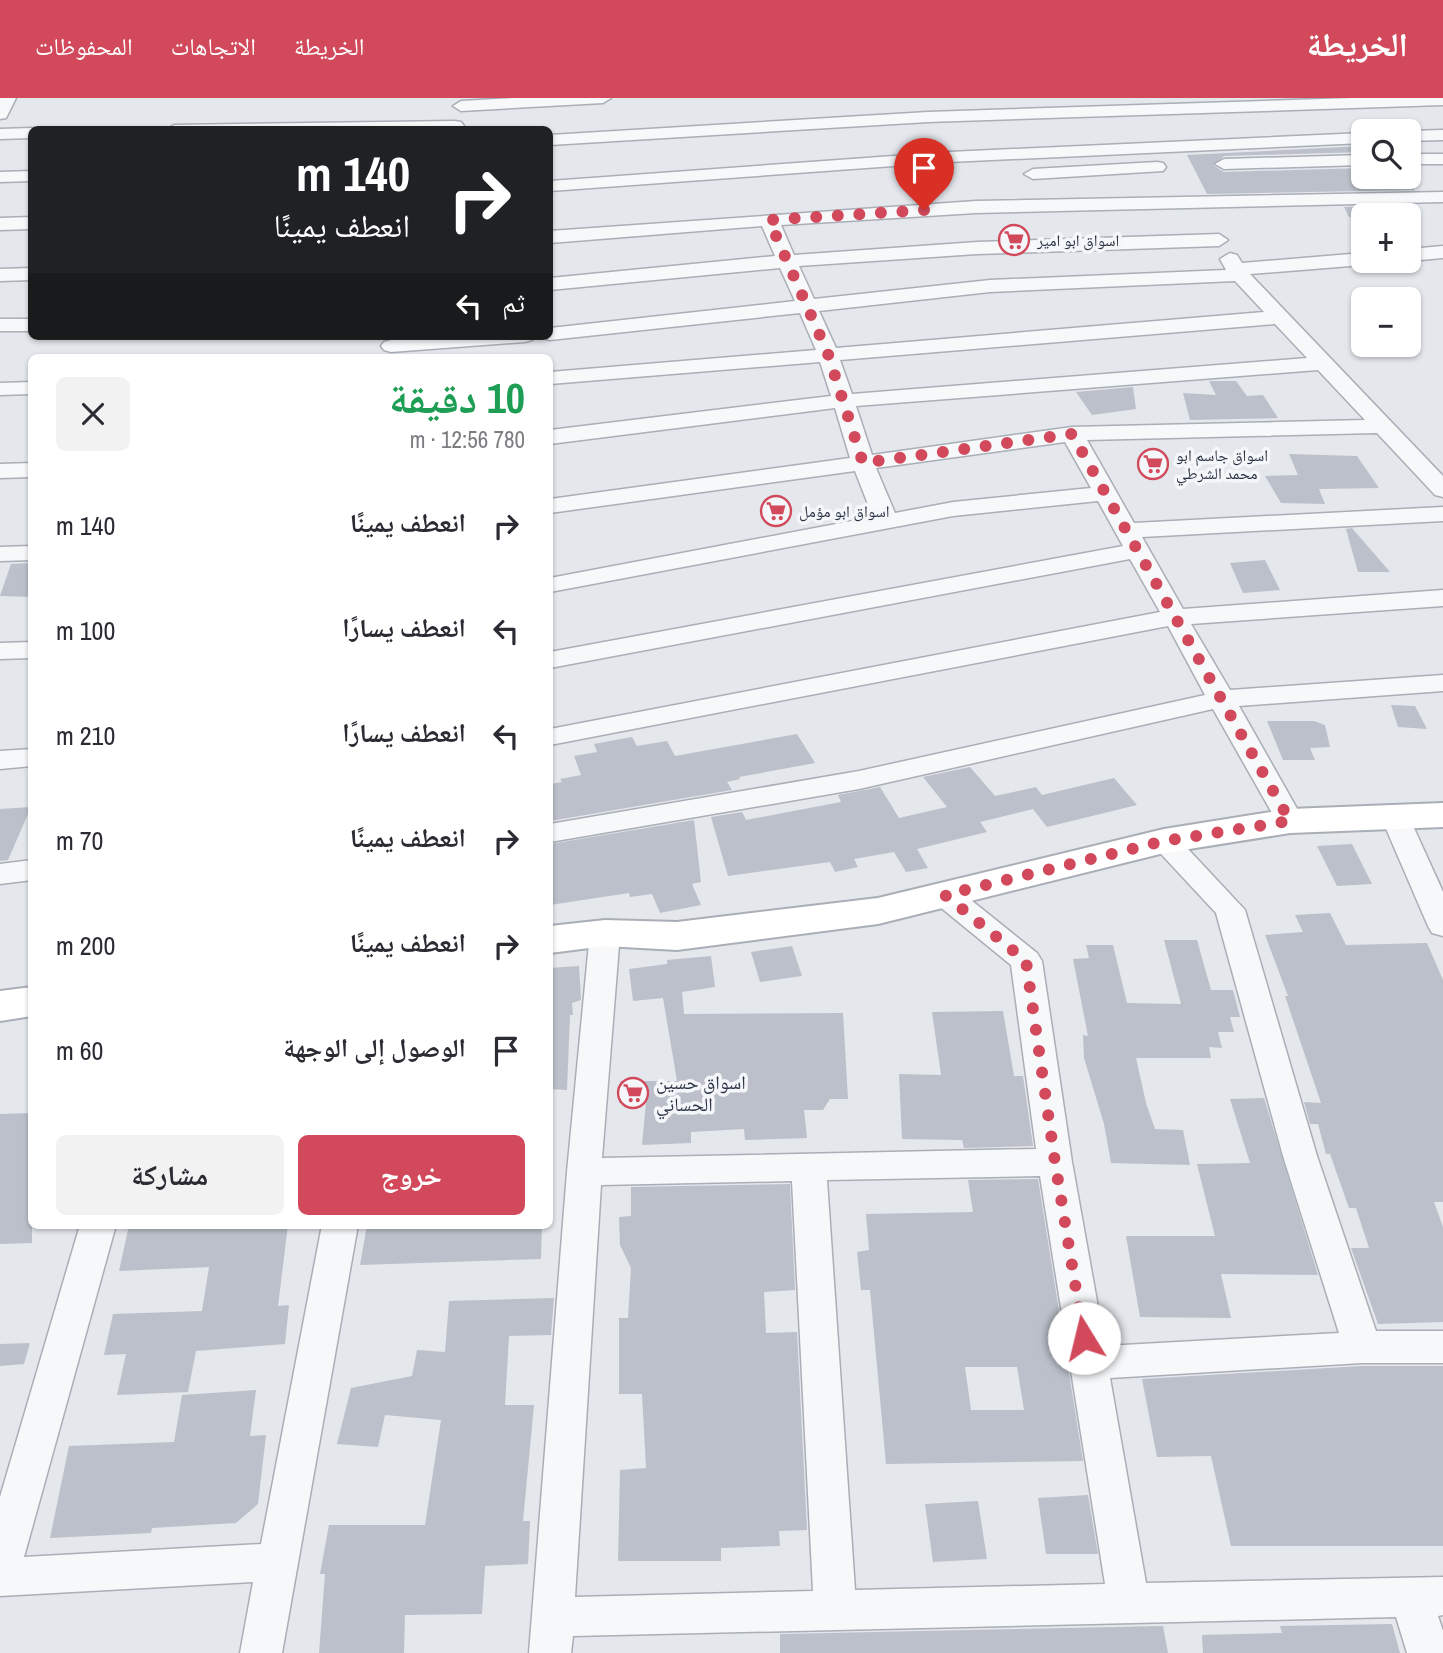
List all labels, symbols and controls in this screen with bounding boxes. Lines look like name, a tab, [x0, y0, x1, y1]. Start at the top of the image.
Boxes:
text: الخريطة	[1307, 22, 1408, 66]
text: المحفوظات	[35, 30, 133, 62]
text: الاتجاهات	[171, 30, 256, 62]
text: الخريطة	[294, 30, 365, 62]
map controls	[1351, 119, 1421, 357]
button: search	[1351, 119, 1421, 189]
pin	[894, 138, 954, 210]
text: 140 m	[296, 140, 410, 206]
icon: arrive	[905, 149, 943, 187]
icon: right	[434, 154, 525, 245]
button: +	[1351, 203, 1421, 273]
text: انعطف يمينًا	[274, 204, 410, 247]
supermarket icon: اسواق ابو امير	[997, 223, 1031, 257]
place label: اسواق ابو امير	[1036, 229, 1119, 251]
text: ثم	[502, 285, 525, 320]
icon: left	[450, 287, 488, 325]
button: −	[1351, 287, 1421, 357]
text: 10 دقيقة	[389, 370, 525, 426]
button: close	[56, 377, 130, 451]
text: 780 m · 12:56	[410, 424, 525, 455]
place label: اسواق جاسم ابو محمد الشرطي	[1176, 444, 1268, 486]
supermarket icon: اسواق جاسم ابو محمد الشرطي	[1136, 447, 1170, 481]
supermarket icon: اسواق ابو مؤمل	[759, 494, 793, 528]
place label: اسواق ابو مؤمل	[799, 500, 890, 522]
text: انعطف يمينًا	[350, 505, 466, 540]
icon: right	[487, 507, 525, 545]
text: 140 m	[56, 508, 115, 543]
text: انعطف يسارًا	[342, 610, 466, 645]
icon: left	[487, 612, 525, 650]
text: 100 m	[56, 613, 115, 648]
text: انعطف يسارًا	[342, 715, 466, 750]
icon: left	[487, 717, 525, 755]
text: 210 m	[56, 718, 115, 753]
text: انعطف يمينًا	[350, 820, 466, 855]
icon: right	[487, 822, 525, 860]
text: 70 m	[56, 823, 103, 858]
text: انعطف يمينًا	[350, 925, 466, 960]
icon: right	[487, 927, 525, 965]
text: 200 m	[56, 928, 115, 963]
text: الوصول إلى الوجهة	[283, 1030, 466, 1065]
icon: arrive	[487, 1032, 525, 1070]
text: 60 m	[56, 1033, 103, 1068]
place label: اسواق حسين الحساني	[656, 1069, 746, 1120]
supermarket icon: اسواق حسين الحساني	[616, 1076, 650, 1110]
button: مشاركة	[56, 1135, 284, 1215]
button: خروج	[298, 1135, 525, 1215]
position arrow	[1047, 1301, 1121, 1375]

